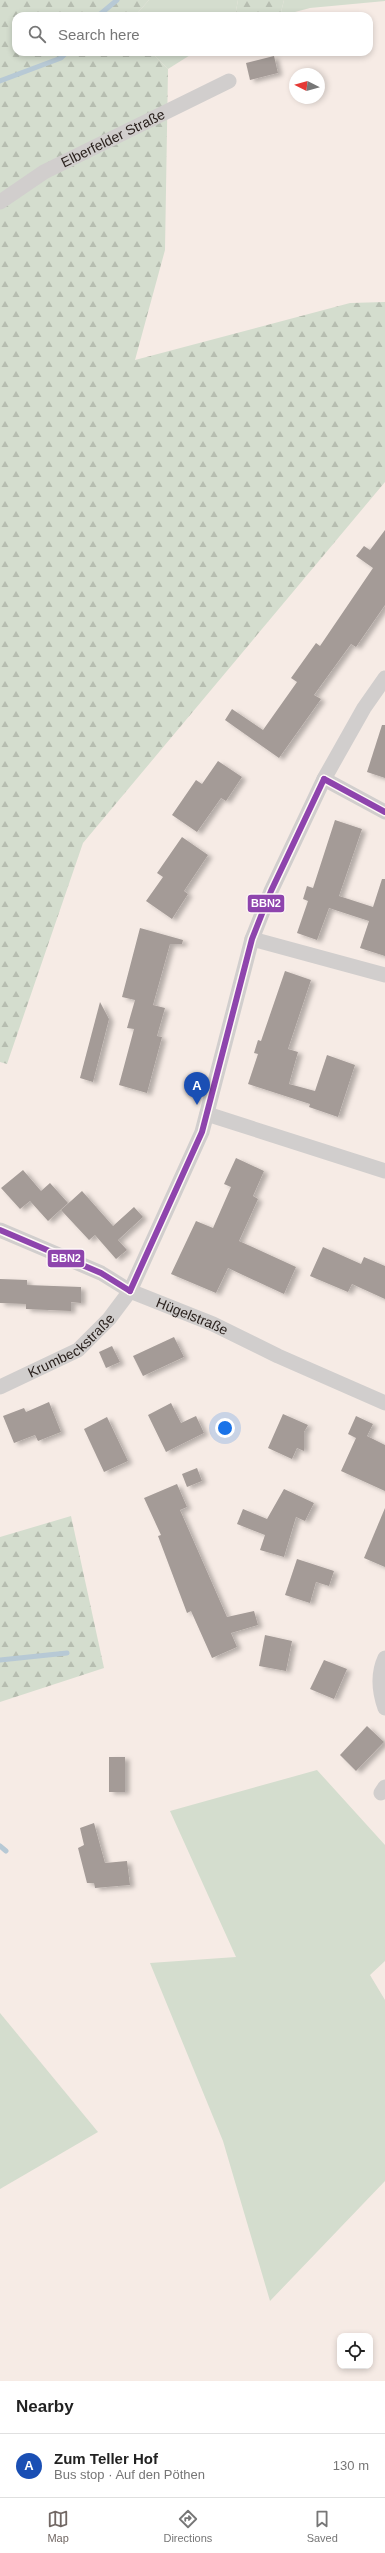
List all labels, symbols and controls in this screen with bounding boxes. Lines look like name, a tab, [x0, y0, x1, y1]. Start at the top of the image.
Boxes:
search box	[12, 12, 373, 56]
icon: search	[26, 23, 48, 45]
text: Search here	[58, 26, 140, 43]
north arrow	[289, 68, 325, 104]
street label: Elberfelder Straße	[58, 106, 168, 170]
line badge: BBN2	[247, 894, 285, 913]
text: BBN2	[251, 897, 281, 909]
pin: A	[184, 1072, 210, 1105]
line badge: BBN2	[47, 1249, 85, 1268]
text: BBN2	[51, 1252, 81, 1264]
street label: Hügelstraße	[154, 1294, 231, 1338]
street label: Krumbeckstraße	[25, 1311, 118, 1381]
your location	[215, 1418, 235, 1438]
map controls	[337, 2333, 373, 2369]
button: locate	[337, 2333, 373, 2369]
text: Nearby	[16, 2397, 74, 2416]
text: Zum Teller Hof	[54, 2450, 158, 2467]
text: A	[24, 2458, 34, 2473]
text: 130 m	[333, 2458, 369, 2473]
text: Bus stop · Auf den Pöthen	[54, 2467, 205, 2482]
tab: Map	[47, 2508, 69, 2544]
tab: Directions	[163, 2508, 212, 2544]
tab: Saved	[307, 2508, 338, 2544]

